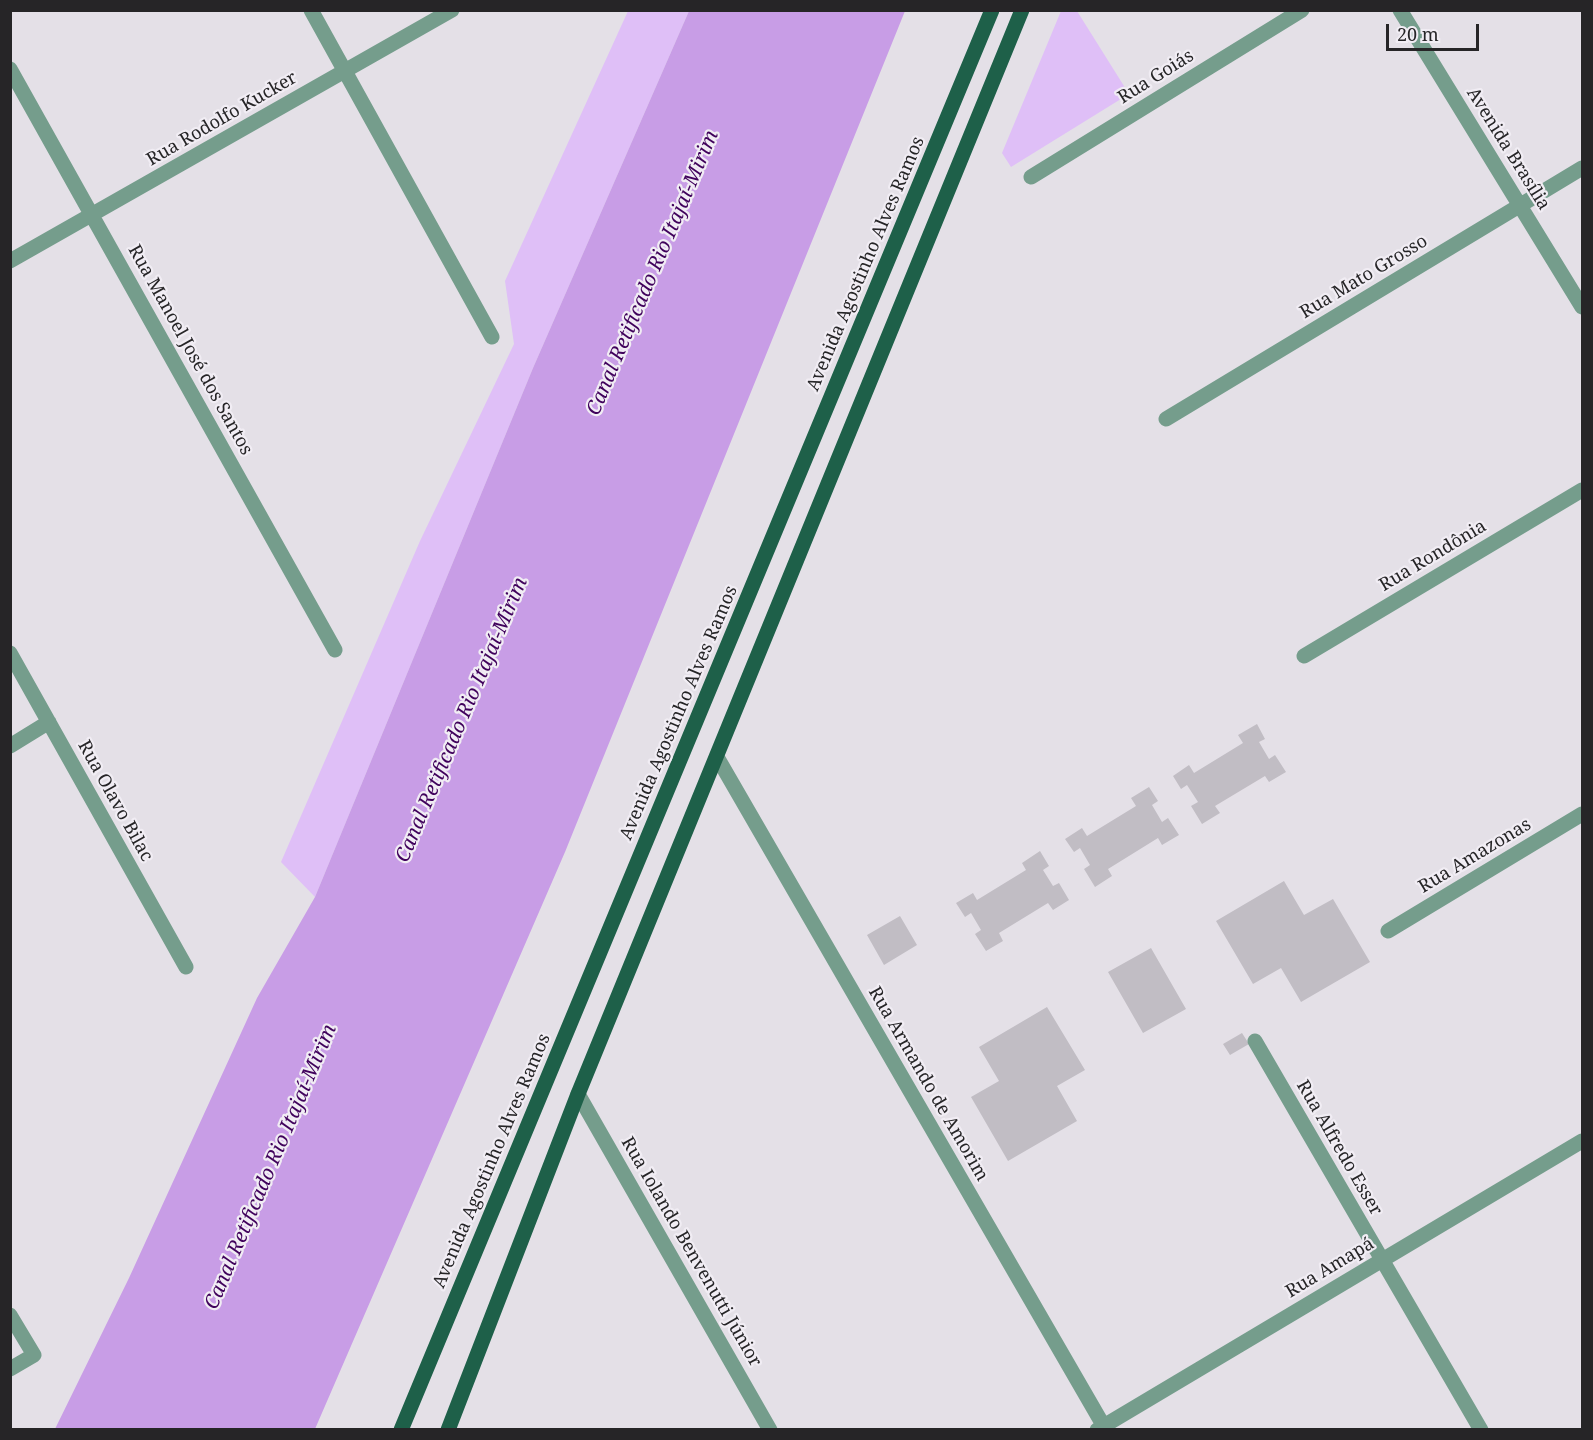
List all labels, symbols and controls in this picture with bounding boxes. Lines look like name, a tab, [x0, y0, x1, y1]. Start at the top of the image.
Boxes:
scale bar	[1389, 12, 1482, 50]
text: 20 m	[1397, 22, 1439, 46]
street label: Rua Goiás	[1114, 45, 1198, 109]
street label: Rua Rodolfo Kucker	[143, 67, 301, 171]
street label: Avenida Brasília	[1462, 84, 1554, 214]
water label: Canal Retificado Rio Itajaí-Mirim	[582, 127, 724, 419]
street label: Avenida Agostinho Alves Ramos	[802, 134, 930, 394]
street label: Rua Mato Grosso	[1296, 230, 1432, 324]
street label: Rua Manoel José dos Santos	[123, 241, 257, 459]
street label: Rua Rondônia	[1376, 516, 1490, 596]
water label: Canal Retificado Rio Itajaí-Mirim	[391, 574, 533, 866]
street label: Avenida Agostinho Alves Ramos	[615, 583, 743, 843]
street label: Rua Olavo Bilac	[73, 737, 157, 865]
street label: Rua Amazonas	[1415, 814, 1535, 898]
street label: Rua Armando de Amorim	[863, 983, 993, 1185]
water label: Canal Retificado Rio Itajaí-Mirim	[200, 1021, 342, 1313]
street label: Avenida Agostinho Alves Ramos	[428, 1031, 556, 1291]
street label: Rua Alfredo Esser	[1291, 1076, 1387, 1220]
street label: Rua Iolando Benvenutti Júnior	[616, 1133, 766, 1371]
street label: Rua Amapá	[1282, 1233, 1378, 1303]

